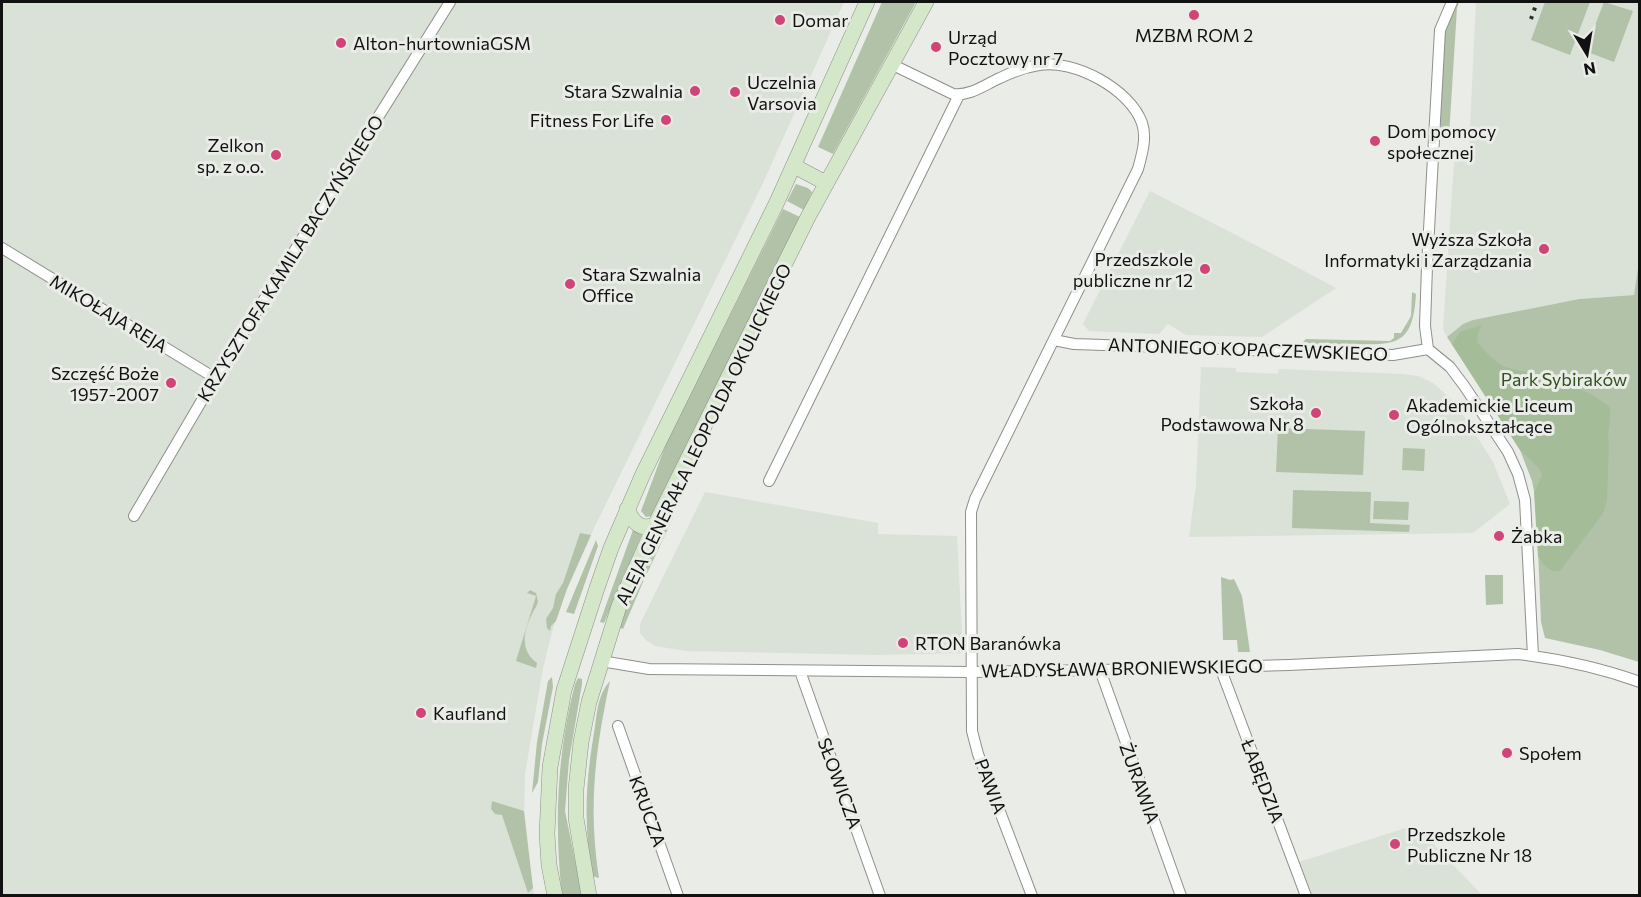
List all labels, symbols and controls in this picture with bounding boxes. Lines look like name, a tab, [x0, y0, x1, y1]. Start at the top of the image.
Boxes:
marker: MZBM ROM 2	[1187, 8, 1201, 22]
place label: Domar	[792, 9, 848, 31]
marker: Domar	[773, 13, 787, 27]
place label: MZBM ROM 2	[1135, 24, 1253, 46]
north arrow	[1557, 24, 1617, 84]
place label: Urząd Pocztowy nr 7	[948, 26, 1063, 69]
place label: Alton-hurtowniaGSM	[353, 32, 531, 54]
marker: Alton-hurtowniaGSM	[334, 36, 348, 50]
marker: Urząd Pocztowy nr 7	[929, 40, 943, 54]
text: N	[1582, 59, 1598, 80]
place label: Uczelnia Varsovia	[747, 71, 817, 114]
place label: Stara Szwalnia	[564, 80, 683, 102]
marker: Stara Szwalnia	[688, 84, 702, 98]
marker: Uczelnia Varsovia	[728, 85, 742, 99]
place label: Fitness For Life	[530, 109, 654, 131]
street label: KRZYSZTOFA KAMILA BACZYŃSKIEGO	[192, 111, 388, 405]
marker: Fitness For Life	[659, 113, 673, 127]
place label: Dom pomocy społecznej	[1387, 120, 1496, 163]
place label: Zelkon sp. z o.o.	[197, 134, 264, 177]
marker: Dom pomocy społecznej	[1368, 134, 1382, 148]
marker: Zelkon sp. z o.o.	[269, 148, 283, 162]
place label: Wyższa Szkoła Informatyki i Zarządzania	[1324, 228, 1532, 271]
marker: Wyższa Szkoła Informatyki i Zarządzania	[1537, 242, 1551, 256]
place label: Przedszkole publiczne nr 12	[1073, 248, 1193, 291]
street label: ALEJA GENERAŁA LEOPOLDA OKULICKIEGO	[610, 260, 796, 608]
marker: Przedszkole publiczne nr 12	[1198, 262, 1212, 276]
place label: Stara Szwalnia Office	[582, 263, 701, 306]
street label: MIKOŁAJA REJA	[46, 269, 172, 357]
marker: Stara Szwalnia Office	[563, 277, 577, 291]
street label: ANTONIEGO KOPACZEWSKIEGO	[1108, 333, 1388, 365]
place label: Szczęść Boże 1957-2007	[51, 362, 159, 405]
park label: Park Sybiraków	[1501, 368, 1627, 390]
marker: Szczęść Boże 1957-2007	[164, 376, 178, 390]
place label: Szkoła Podstawowa Nr 8	[1160, 392, 1304, 435]
place label: Akademickie Liceum Ogólnokształcące	[1406, 394, 1573, 437]
marker: Szkoła Podstawowa Nr 8	[1309, 406, 1323, 420]
marker: Akademickie Liceum Ogólnokształcące	[1387, 408, 1401, 422]
place label: Żabka	[1511, 525, 1562, 547]
marker: Żabka	[1492, 529, 1506, 543]
place label: RTON Baranówka	[915, 632, 1061, 654]
marker: RTON Baranówka	[896, 636, 910, 650]
street label: WŁADYSŁAWA BRONIEWSKIEGO	[981, 655, 1263, 681]
place label: Kaufland	[433, 702, 506, 724]
marker: Kaufland	[414, 706, 428, 720]
street label: SŁOWICZA	[813, 734, 867, 832]
street label: ŁABĘDZIA	[1237, 735, 1289, 826]
street label: ŻURAWIA	[1115, 740, 1165, 826]
place label: Społem	[1519, 742, 1582, 764]
marker: Społem	[1500, 746, 1514, 760]
street label: PAWIA	[970, 755, 1012, 817]
street label: KRUCZA	[625, 773, 671, 849]
place label: Przedszkole Publiczne Nr 18	[1407, 823, 1532, 866]
marker: Przedszkole Publiczne Nr 18	[1388, 837, 1402, 851]

